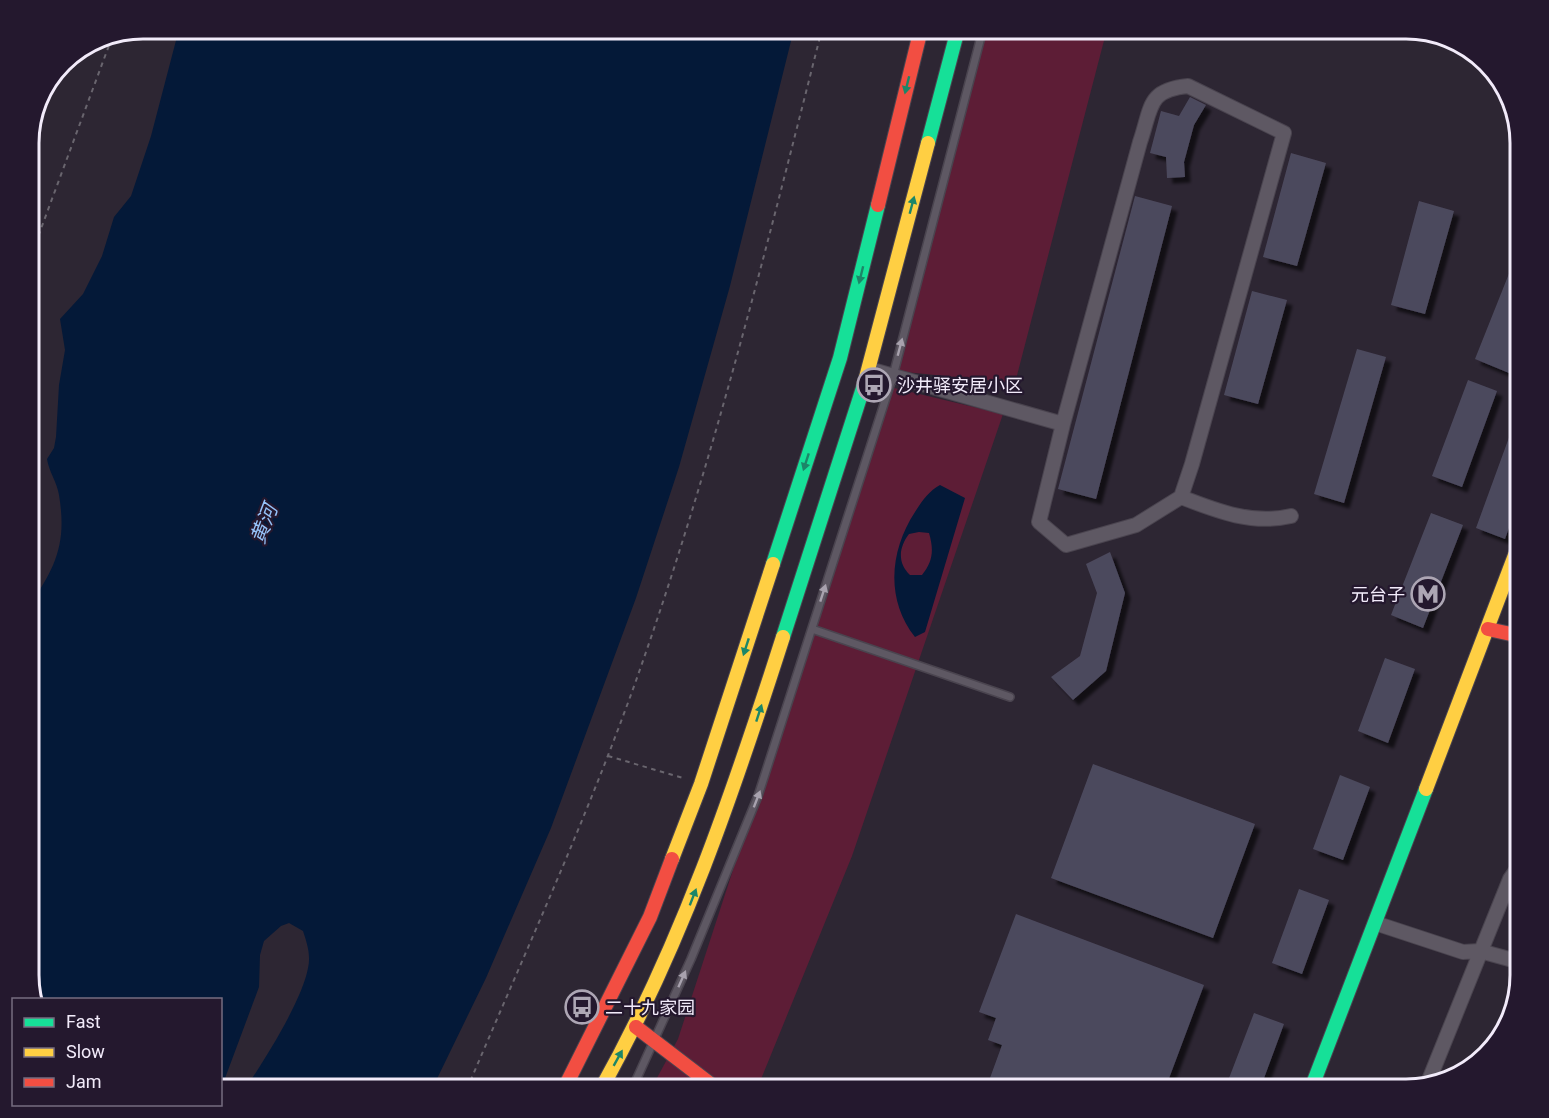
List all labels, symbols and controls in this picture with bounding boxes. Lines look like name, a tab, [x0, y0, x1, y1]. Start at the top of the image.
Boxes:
one-way arrow	[901, 76, 911, 95]
one-way arrow	[907, 196, 917, 214]
one-way arrow	[855, 266, 865, 284]
one-way arrow	[896, 338, 906, 356]
bus stop icon: 沙井驿安居小区	[856, 367, 892, 403]
place label: 沙井驿安居小区	[897, 375, 1023, 396]
one-way arrow	[801, 453, 811, 471]
water label: 黄河	[246, 497, 284, 547]
metro station icon: 元台子	[1410, 576, 1446, 612]
one-way arrow	[819, 584, 828, 602]
place label: 元台子	[1351, 584, 1405, 605]
one-way arrow	[741, 638, 750, 656]
one-way arrow	[755, 704, 764, 722]
one-way arrow	[752, 789, 762, 807]
one-way arrow	[688, 887, 698, 905]
one-way arrow	[677, 969, 687, 987]
bus stop icon: 二十九家园	[564, 989, 600, 1025]
place label: 二十九家园	[605, 997, 695, 1018]
legend	[12, 998, 222, 1106]
text: Fast	[66, 1011, 101, 1032]
text: Slow	[66, 1041, 105, 1062]
one-way arrow	[613, 1049, 623, 1066]
text: Jam	[66, 1071, 102, 1092]

